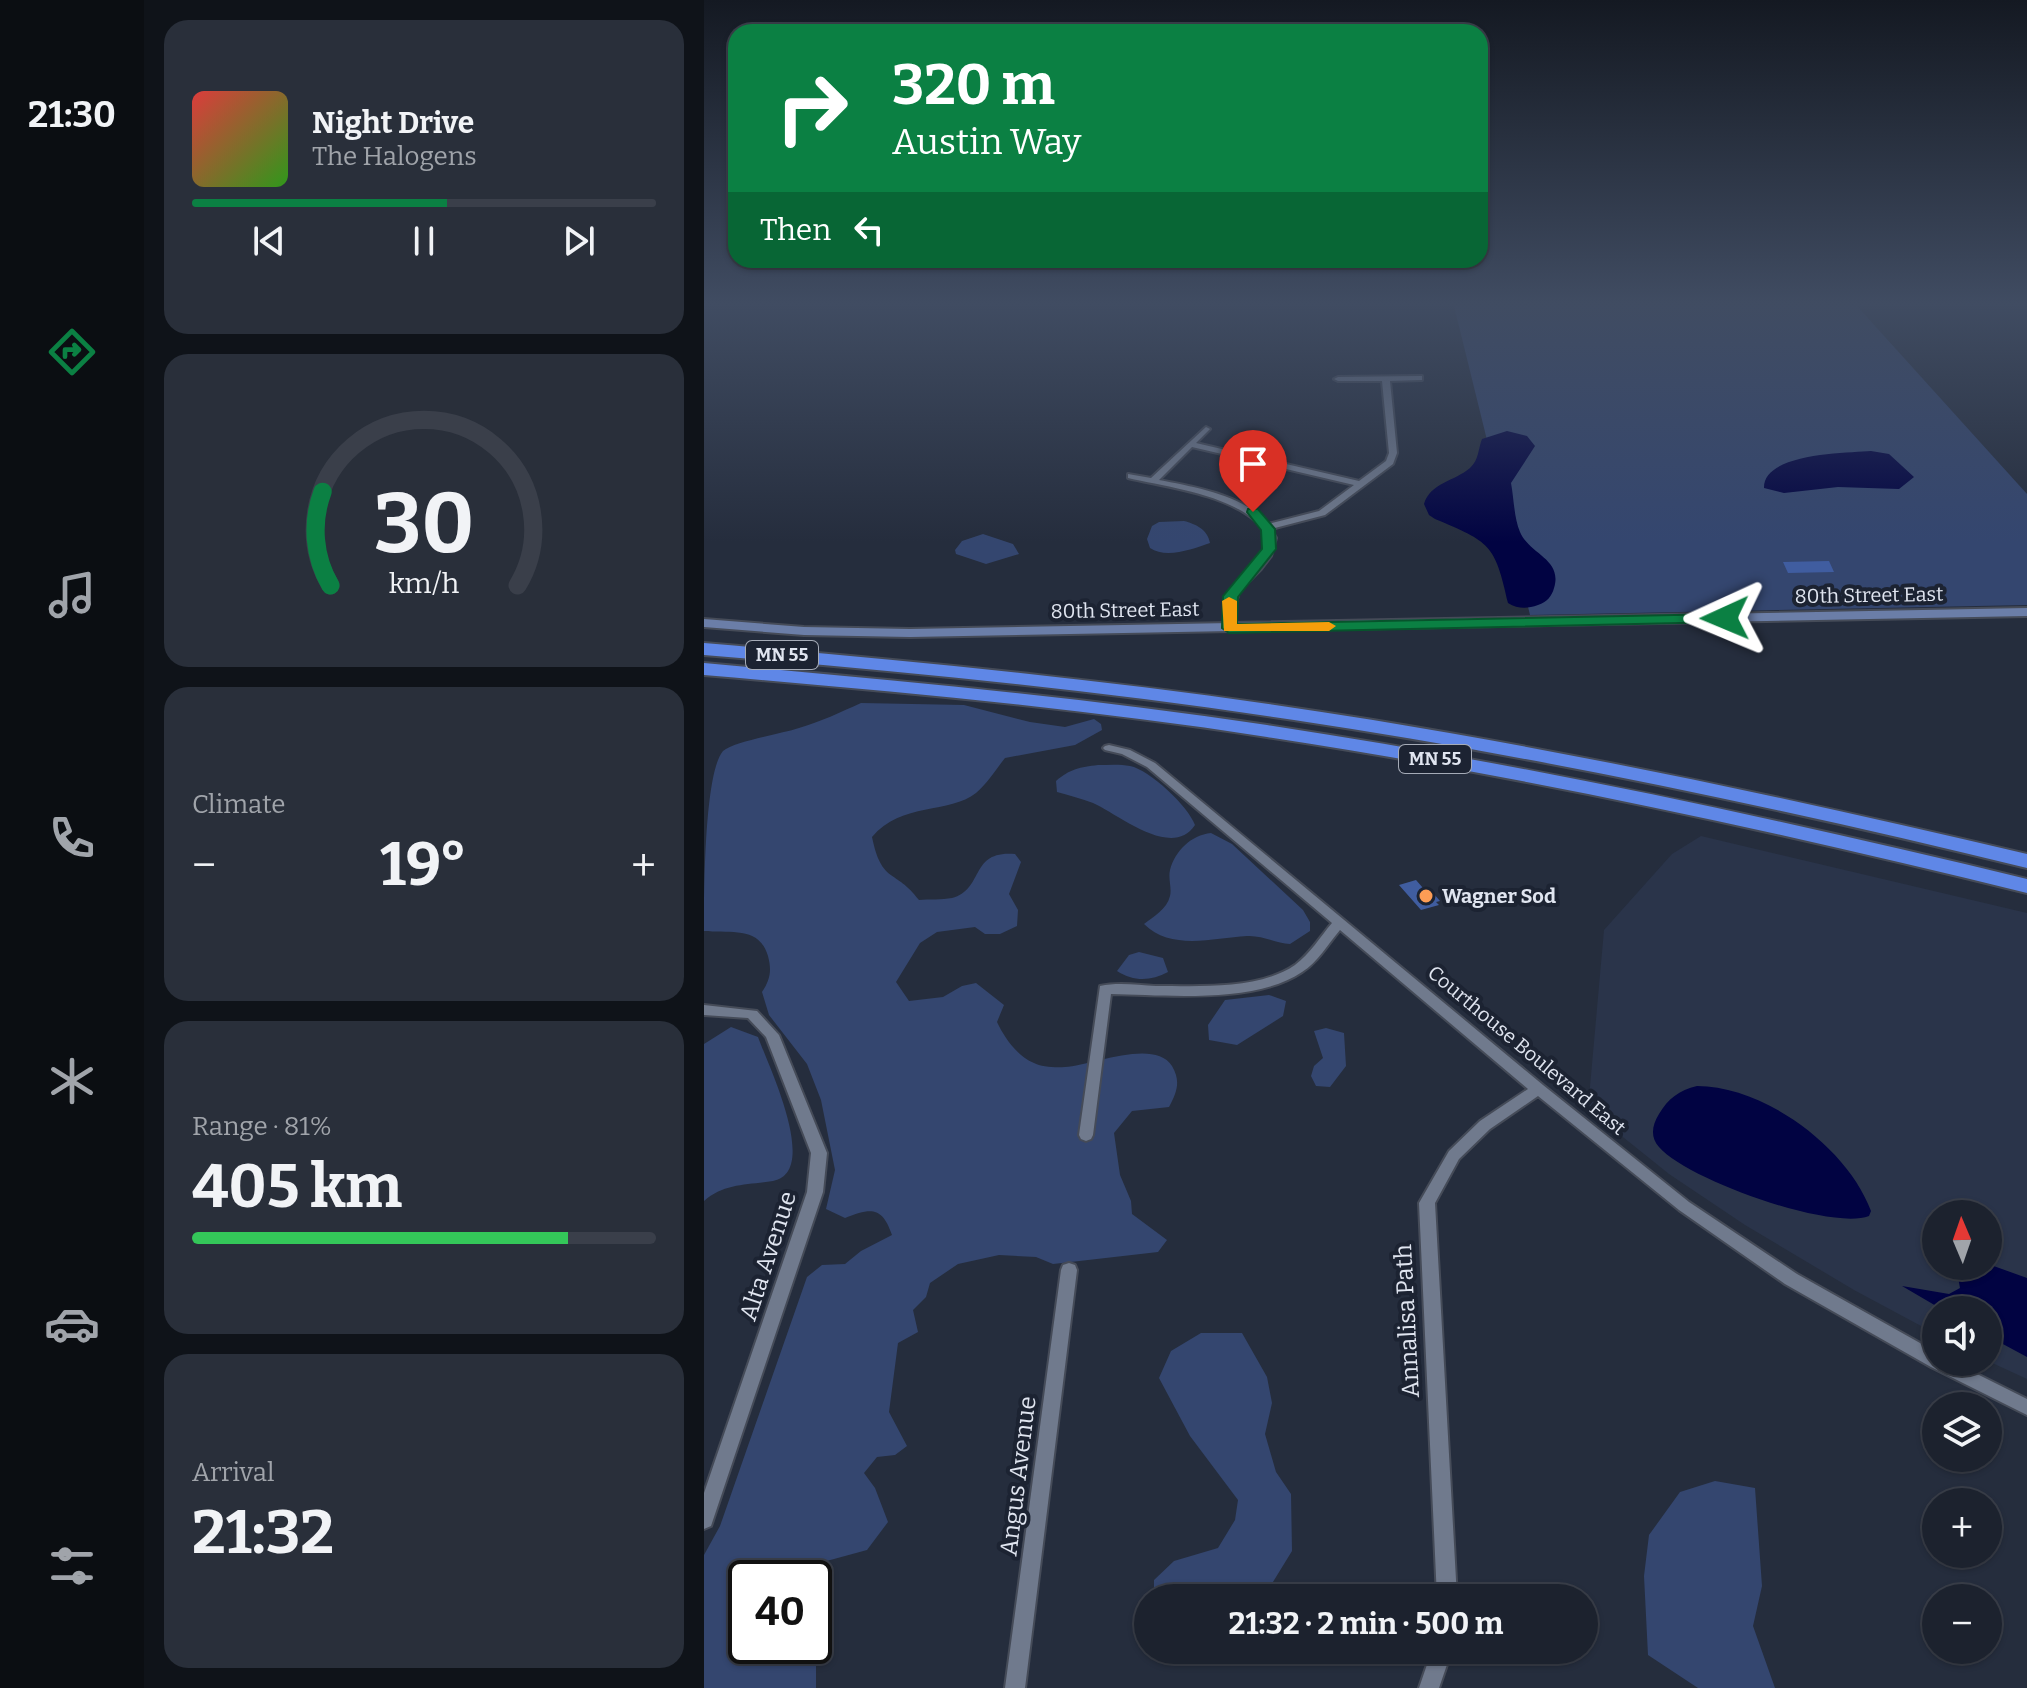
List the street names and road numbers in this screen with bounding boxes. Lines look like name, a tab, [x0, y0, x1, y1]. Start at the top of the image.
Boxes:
street label: 80th Street East	[1795, 582, 1943, 608]
street label: 80th Street East	[1051, 597, 1199, 623]
road number: MN 55	[746, 641, 818, 669]
road number: MN 55	[1399, 745, 1471, 773]
street label: Courthouse Boulevard East	[1423, 960, 1631, 1140]
street label: Alta Avenue	[734, 1188, 802, 1324]
street label: Annalisa Path	[1389, 1243, 1425, 1398]
street label: Angus Avenue	[994, 1395, 1042, 1557]

